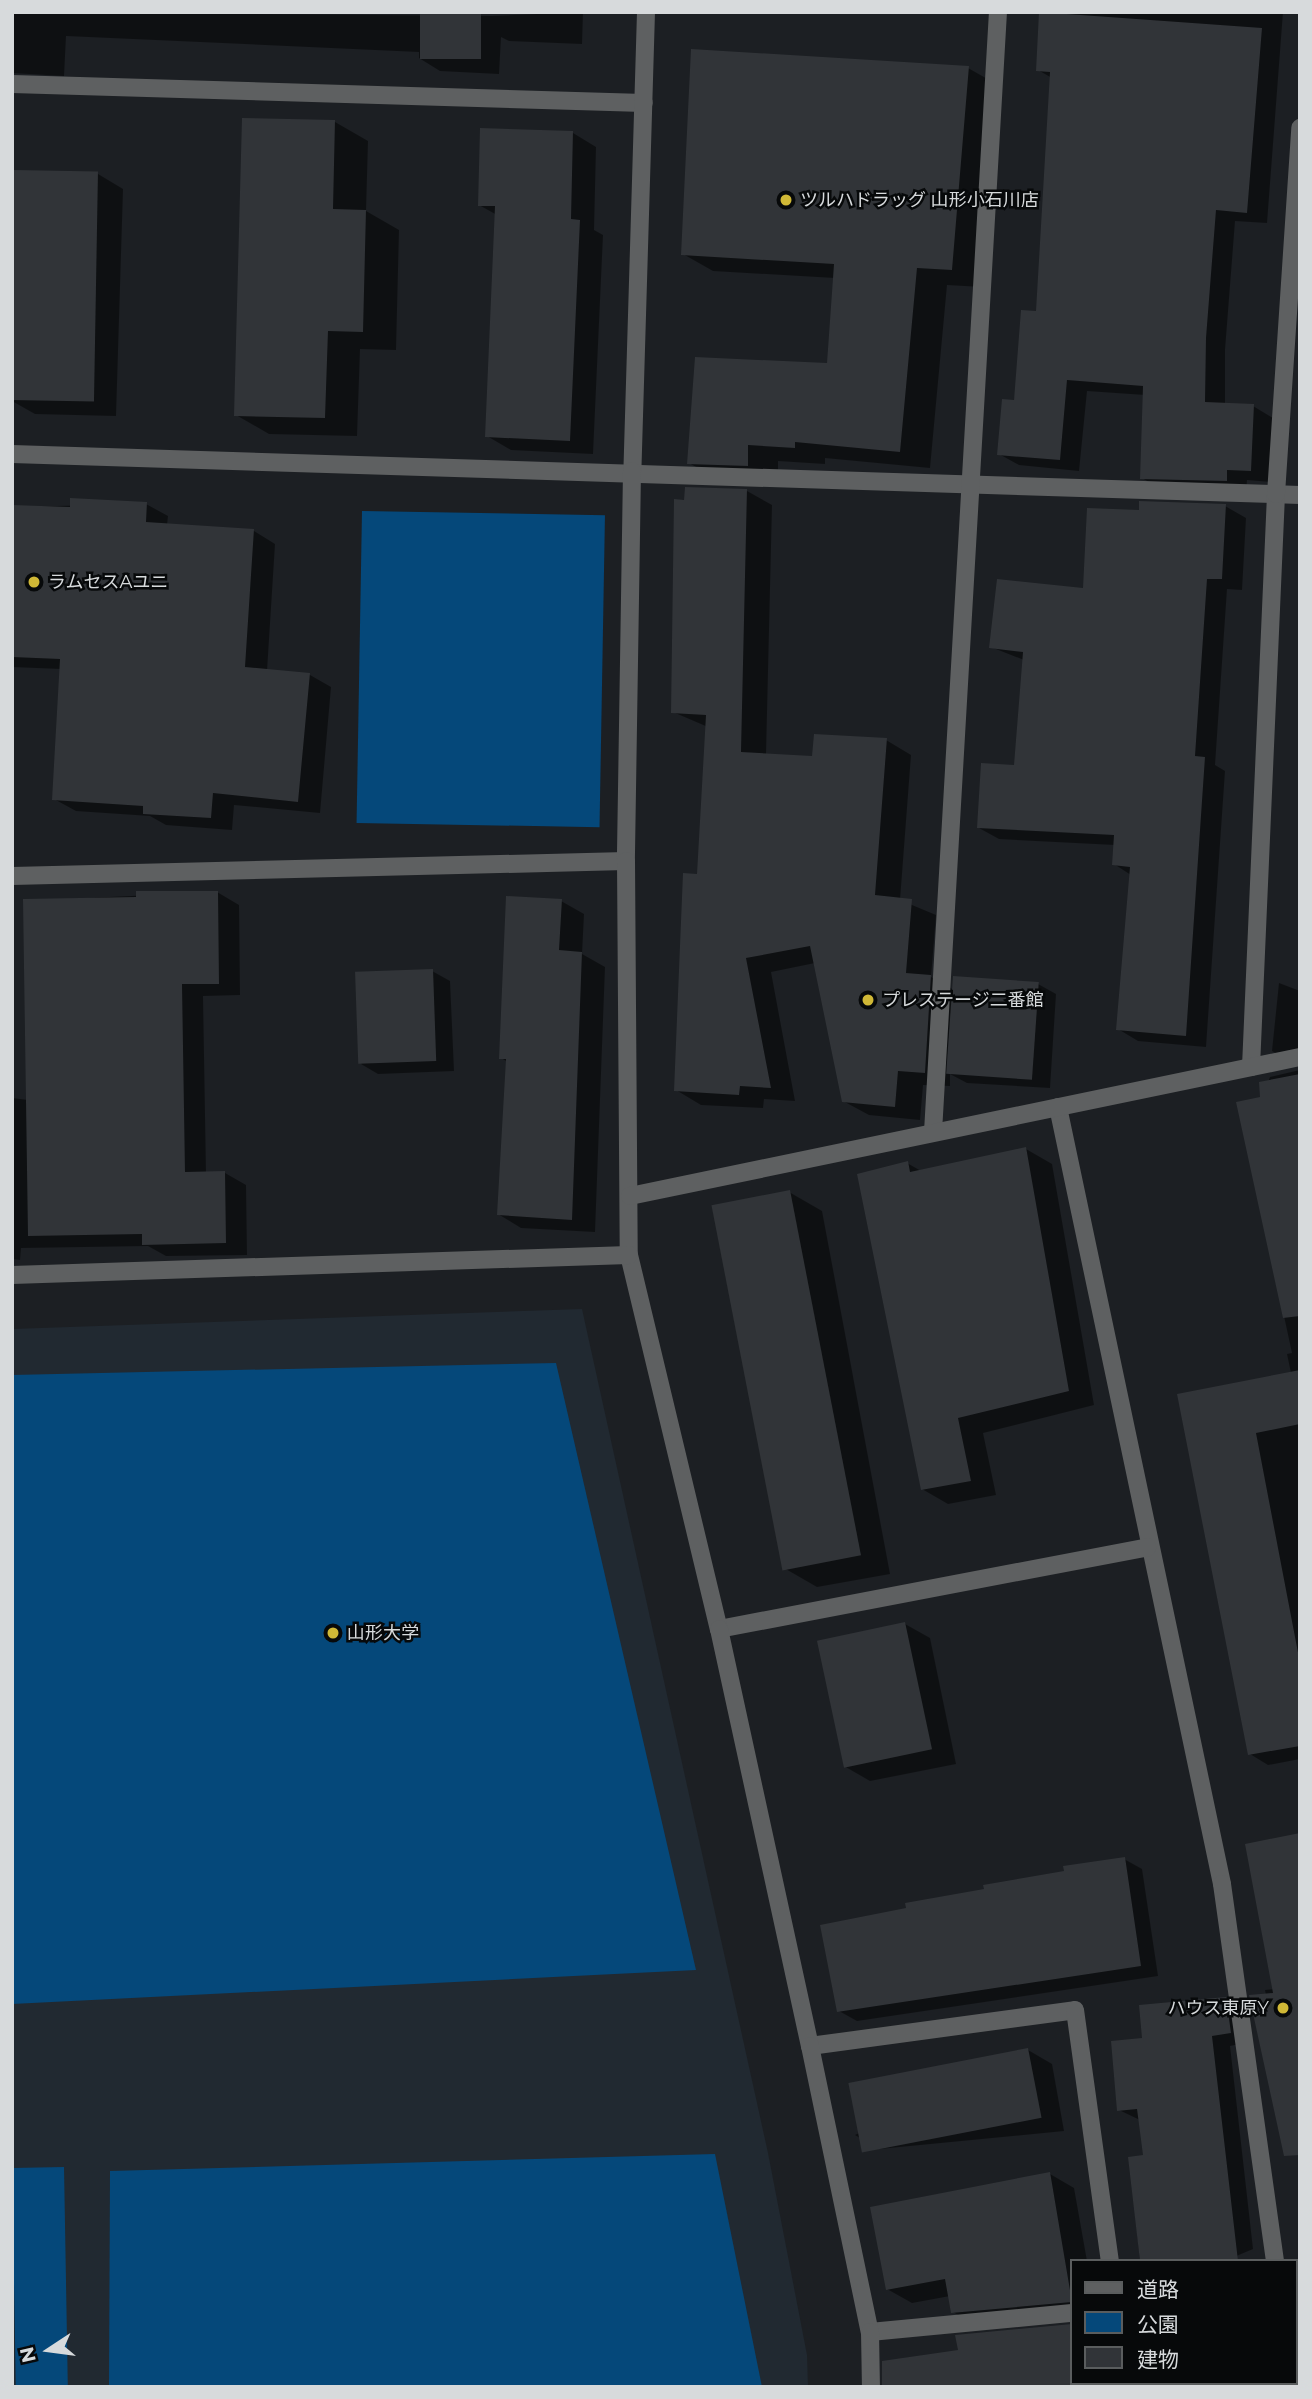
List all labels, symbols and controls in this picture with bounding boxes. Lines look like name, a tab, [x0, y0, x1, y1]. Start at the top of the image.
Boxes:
place label: ツルハドラッグ 山形小石川店	[800, 189, 1039, 211]
marker: ツルハドラッグ 山形小石川店	[778, 192, 794, 208]
place label: ラムセスAユニ	[48, 571, 169, 593]
marker: ラムセスAユニ	[26, 574, 42, 590]
place label: プレステージ二番館	[882, 989, 1044, 1011]
marker: プレステージ二番館	[860, 992, 876, 1008]
place label: 山形大学	[347, 1622, 419, 1644]
marker: 山形大学	[325, 1625, 341, 1641]
place label: ハウス東原Y	[1168, 1997, 1269, 2019]
marker: ハウス東原Y	[1275, 2000, 1291, 2016]
legend	[1070, 2259, 1298, 2385]
text: 道路	[1137, 2277, 1179, 2302]
text: 公園	[1137, 2312, 1179, 2337]
north arrow	[14, 2315, 84, 2385]
text: N	[15, 2345, 41, 2365]
text: 建物	[1137, 2347, 1179, 2372]

